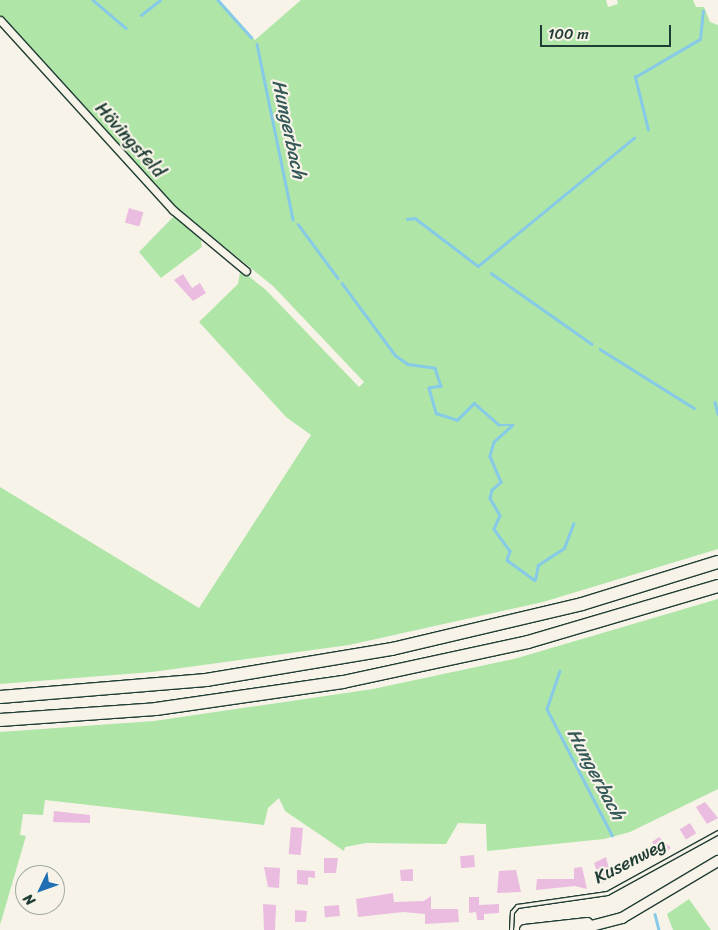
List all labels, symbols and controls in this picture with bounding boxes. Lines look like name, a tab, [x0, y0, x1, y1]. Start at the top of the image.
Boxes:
scale bar	[543, 15, 674, 47]
text: 100 m	[548, 21, 589, 47]
water label: Hungerbach	[267, 78, 311, 180]
street label: Hövingsfeld	[91, 98, 169, 182]
water label: Hungerbach	[562, 724, 630, 824]
street label: Kusenweg	[590, 834, 670, 888]
north arrow	[15, 865, 65, 915]
text: N	[17, 888, 42, 912]

